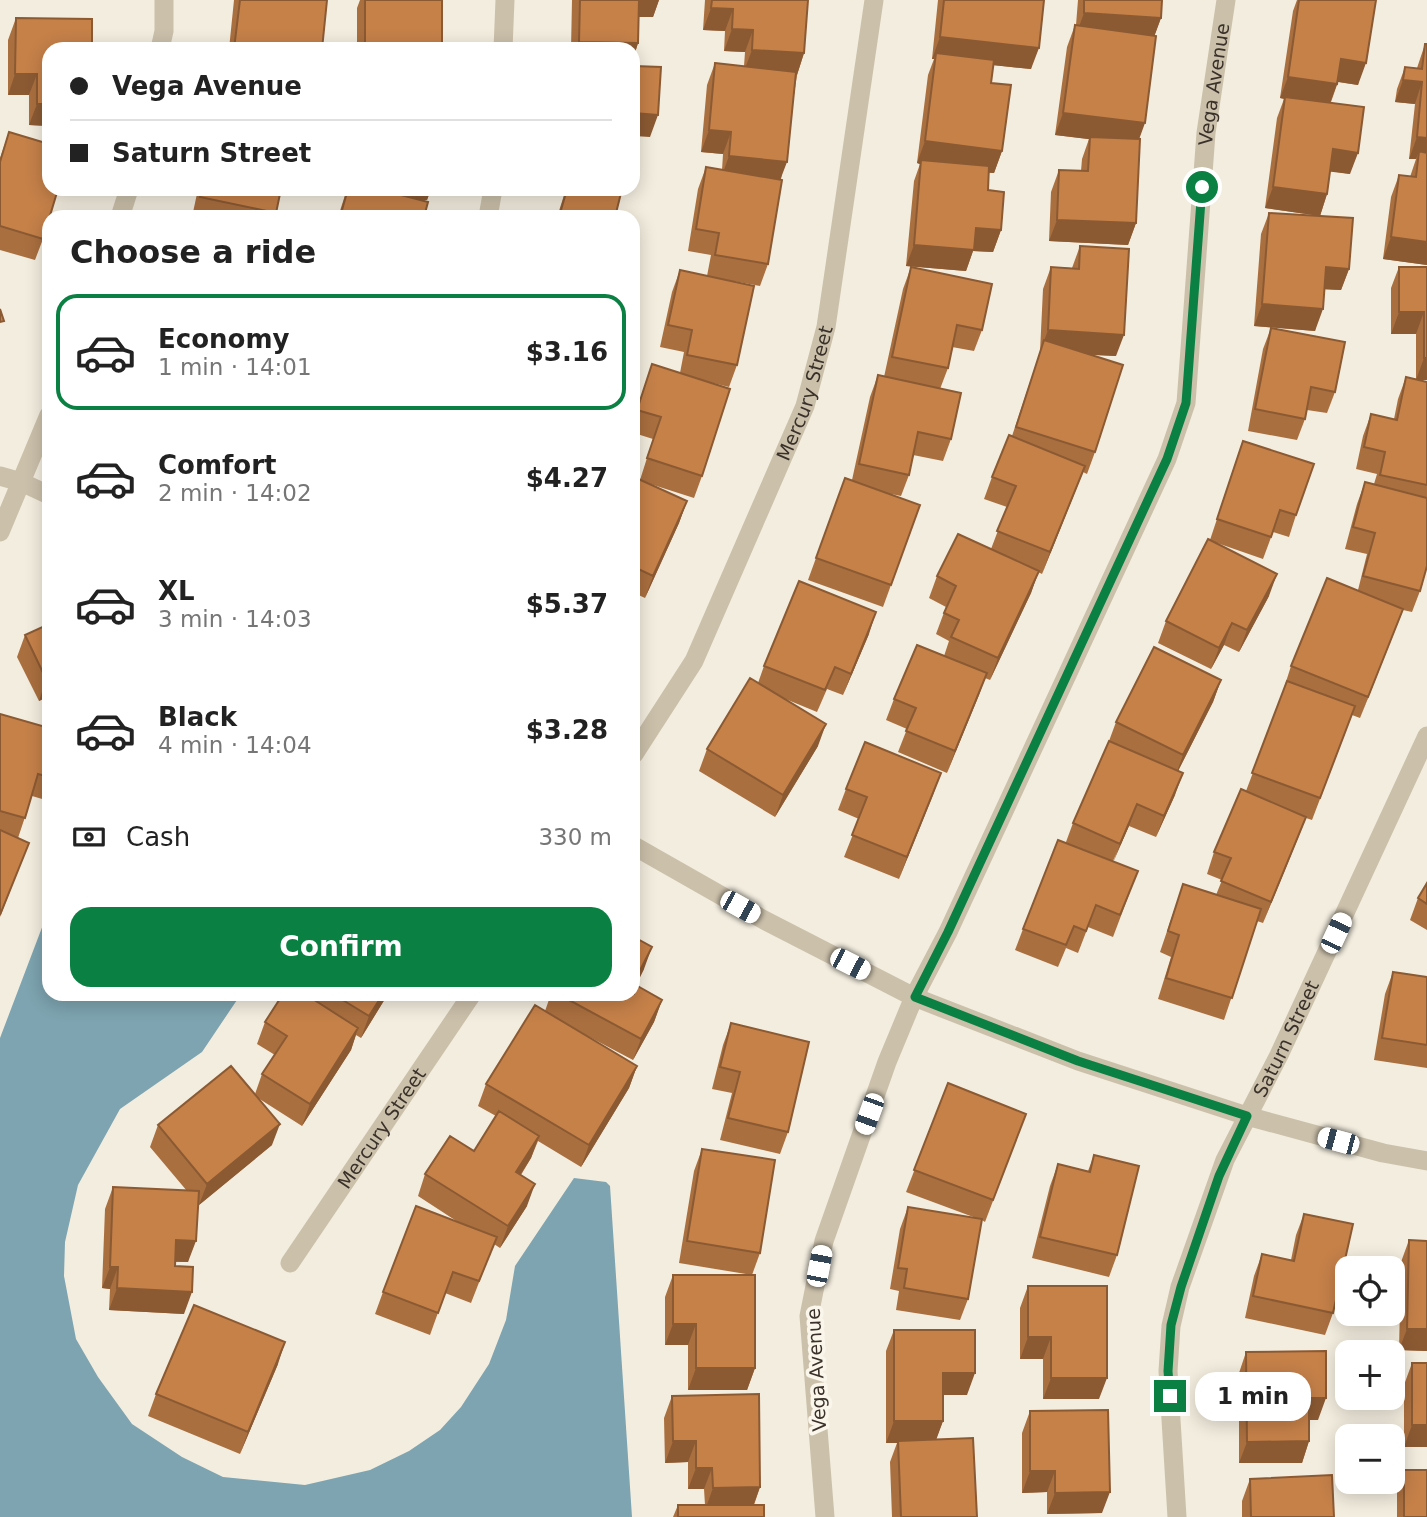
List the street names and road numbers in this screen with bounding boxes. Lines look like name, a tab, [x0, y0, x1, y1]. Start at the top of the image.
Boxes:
street label: Vega Avenue	[1194, 22, 1233, 146]
street label: Mercury Street	[772, 323, 837, 464]
street label: Saturn Street	[1248, 977, 1323, 1100]
street label: Mercury Street	[333, 1063, 430, 1193]
street label: Vega Avenue	[802, 1308, 830, 1432]

